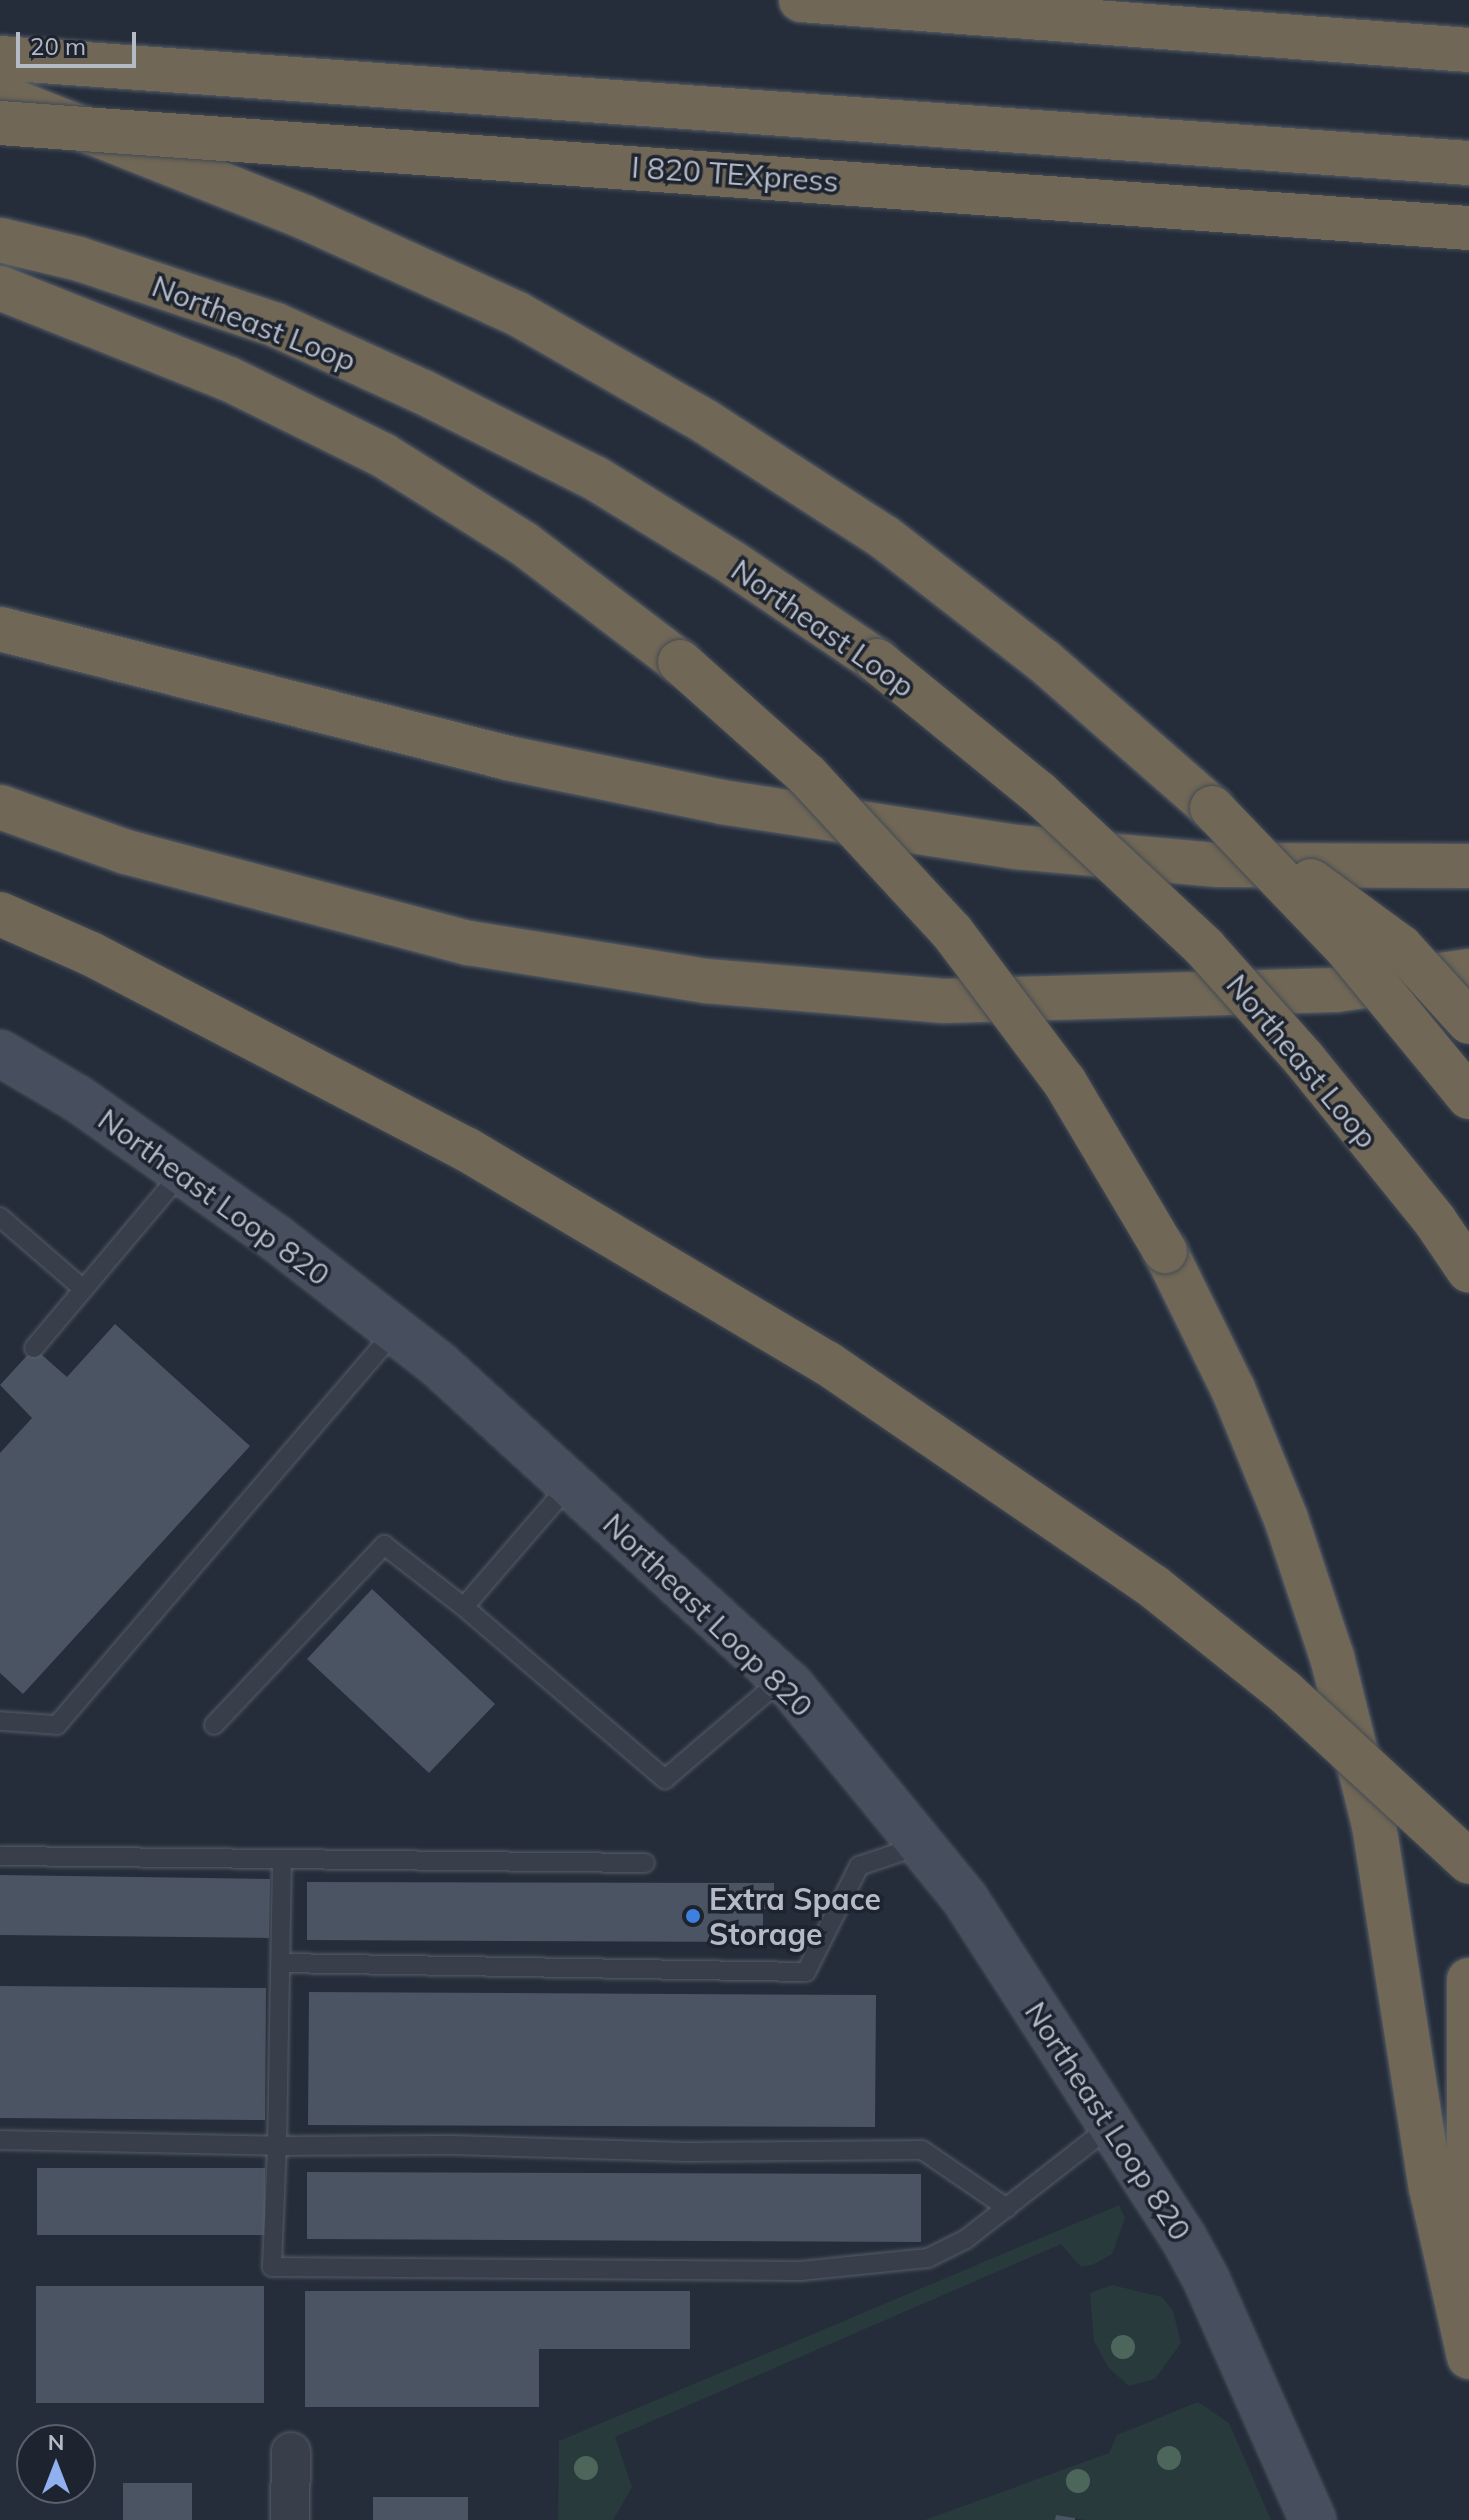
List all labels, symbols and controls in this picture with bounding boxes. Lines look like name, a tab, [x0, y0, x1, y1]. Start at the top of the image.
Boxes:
scale bar	[20, 16, 140, 66]
text: 20 m	[30, 31, 86, 61]
street label: I 820 TEXpress	[630, 149, 840, 199]
street label: Northeast Loop	[147, 268, 361, 378]
street label: Northeast Loop	[725, 552, 921, 704]
street label: Northeast Loop	[1219, 967, 1385, 1155]
street label: Northeast Loop 820	[91, 1101, 337, 1293]
street label: Northeast Loop 820	[596, 1506, 820, 1724]
place label: Extra Space Storage	[709, 1881, 881, 1952]
marker: Extra Space Storage	[684, 1907, 702, 1925]
street label: Northeast Loop 820	[1017, 1995, 1199, 2247]
north arrow	[16, 2424, 96, 2504]
text: N	[48, 2428, 64, 2456]

